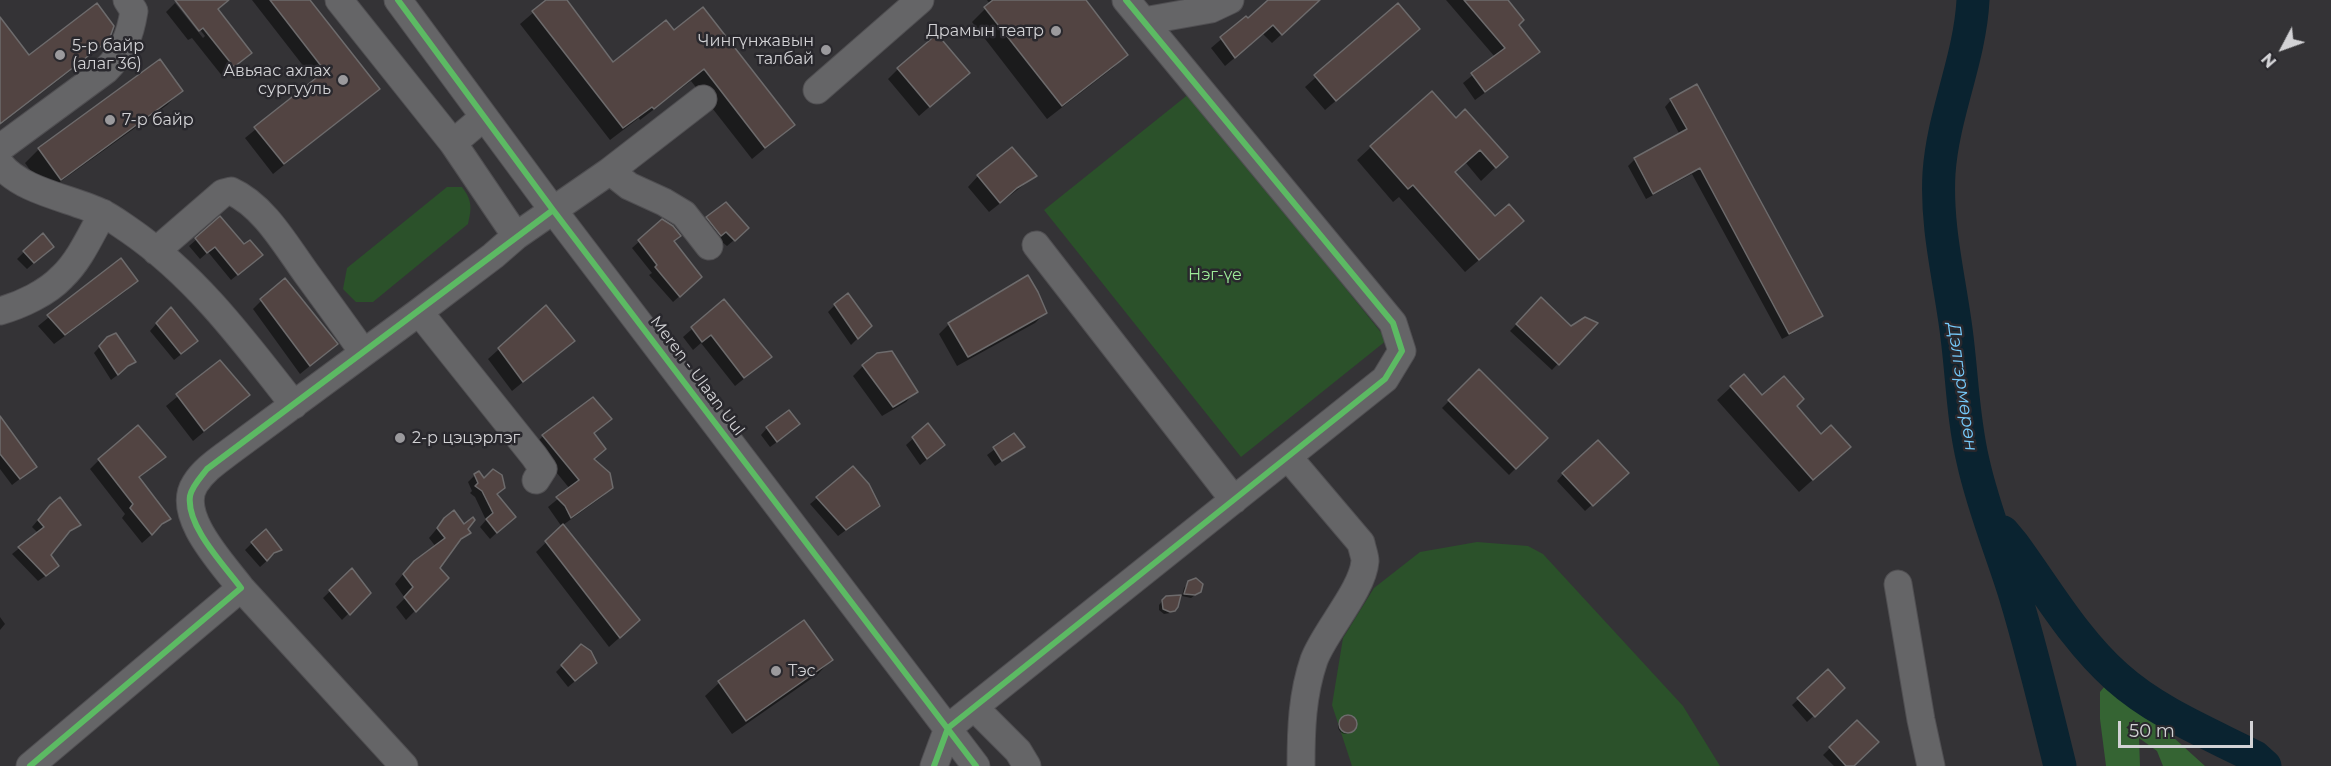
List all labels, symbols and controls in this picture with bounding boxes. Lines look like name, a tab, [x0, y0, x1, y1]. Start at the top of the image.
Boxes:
north arrow	[2253, 18, 2313, 78]
place label: Драмын театр	[926, 21, 1044, 41]
marker: Драмын театр	[1049, 24, 1063, 38]
place label: Чингүнжавын талбай	[698, 31, 814, 69]
place label: 5-р байр (алаг 36)	[72, 36, 144, 74]
marker: Чингүнжавын талбай	[819, 43, 833, 57]
marker: 5-р байр (алаг 36)	[53, 48, 67, 62]
text: N	[2258, 49, 2280, 71]
place label: Авьяас ахлах сургууль	[223, 61, 331, 99]
marker: Авьяас ахлах сургууль	[336, 73, 350, 87]
place label: 7-р байр	[122, 110, 194, 130]
marker: 7-р байр	[103, 113, 117, 127]
park label: Нэг-үе	[1188, 265, 1242, 285]
street label: Meren - Ulaan Uul	[646, 312, 748, 440]
water label: Дэлгэрмөрөн	[1942, 322, 1982, 452]
place label: 2-р цэцэрлэг	[412, 428, 520, 448]
marker: 2-р цэцэрлэг	[393, 431, 407, 445]
place label: Тэс	[788, 661, 816, 681]
marker: Тэс	[769, 664, 783, 678]
scale bar	[2121, 709, 2256, 747]
text: 50 m	[2129, 720, 2175, 742]

